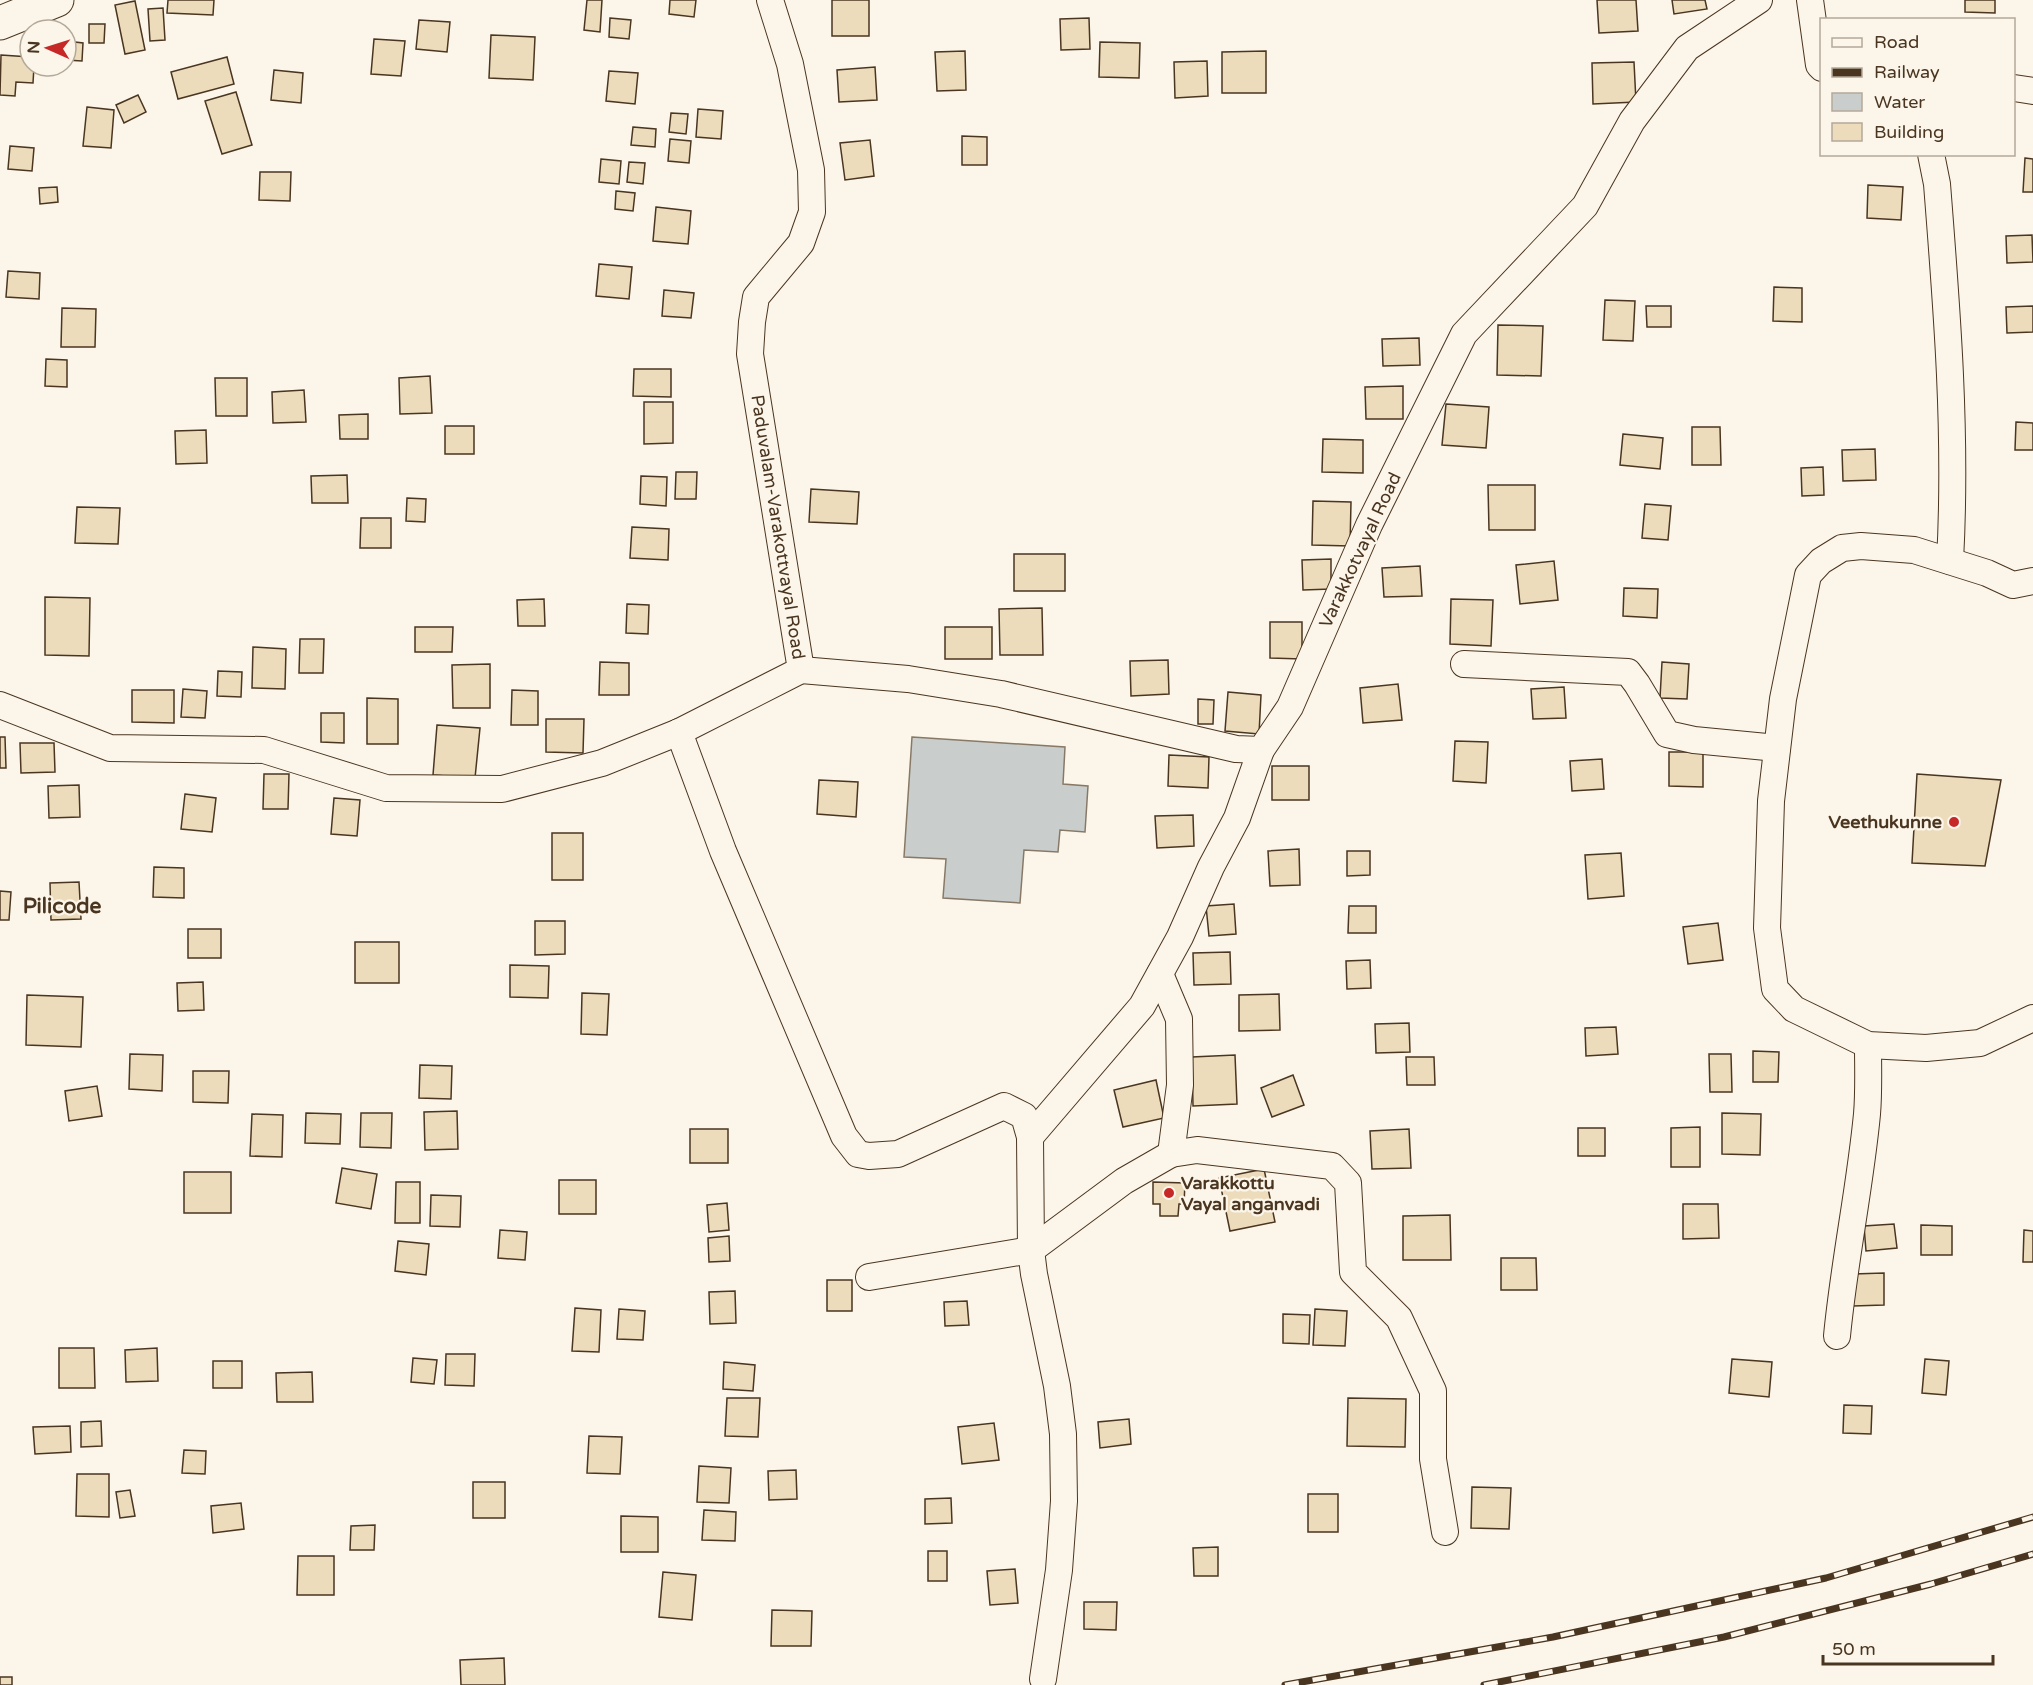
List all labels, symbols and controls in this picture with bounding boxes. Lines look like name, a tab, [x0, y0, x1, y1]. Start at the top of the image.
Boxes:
north arrow	[18, 18, 78, 78]
legend	[1820, 18, 2015, 156]
text: Road	[1874, 31, 1919, 53]
text: N	[24, 40, 44, 54]
text: Railway	[1874, 61, 1940, 83]
text: Water	[1874, 91, 1925, 113]
text: Building	[1874, 121, 1944, 143]
street label: Paduvalam-Varakottvayal Road	[746, 393, 810, 661]
street label: Varakkotvayal Road	[1314, 469, 1406, 631]
place label: Veethukunne	[1829, 811, 1942, 833]
marker: Veethukunne	[1947, 815, 1961, 829]
district label: Pilicode	[23, 894, 101, 919]
place label: Varakkottu Vayal anganvadi	[1181, 1172, 1320, 1215]
marker: Varakkottu Vayal anganvadi	[1162, 1186, 1176, 1200]
scale bar	[1823, 1628, 1992, 1666]
text: 50 m	[1832, 1638, 1876, 1660]

